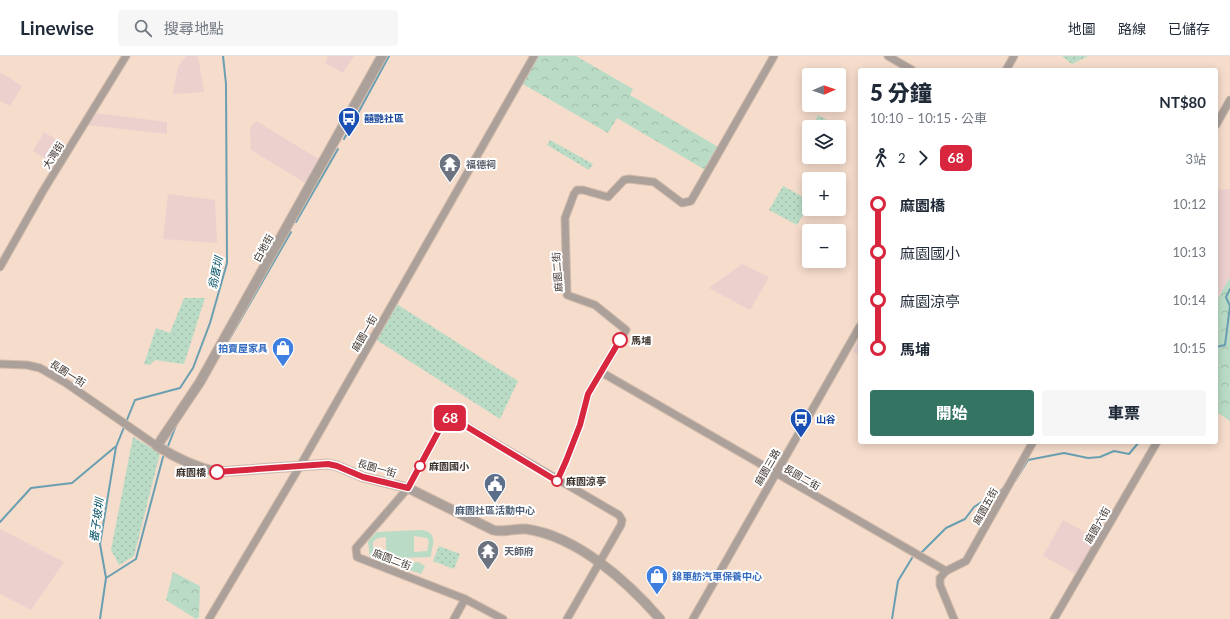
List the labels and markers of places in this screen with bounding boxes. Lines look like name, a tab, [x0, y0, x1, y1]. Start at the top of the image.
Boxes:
bus stop icon: 囍艷社區	[336, 105, 362, 138]
place label: 囍艷社區	[364, 112, 404, 124]
temple icon: 福德祠	[437, 151, 463, 184]
place label: 福德祠	[466, 158, 496, 170]
marker: 馬埔	[612, 332, 628, 348]
place label: 馬埔	[631, 334, 651, 346]
shop icon: 拍賣屋家具	[270, 335, 296, 368]
place label: 拍賣屋家具	[218, 342, 268, 354]
bus stop icon: 山谷	[788, 406, 814, 439]
place label: 山谷	[816, 413, 836, 425]
marker: 麻園國小	[414, 460, 426, 472]
place label: 麻園國小	[429, 460, 470, 472]
marker: 麻園橋	[209, 464, 225, 480]
place label: 麻園橋	[176, 466, 206, 478]
public building icon: 麻園社區活動中心	[482, 471, 508, 504]
marker: 麻園涼亭	[551, 475, 563, 487]
place label: 麻園涼亭	[566, 475, 606, 487]
place label: 麻園社區活動中心	[455, 504, 535, 516]
temple icon: 天師府	[475, 538, 501, 571]
place label: 天師府	[504, 545, 534, 557]
shop icon: 錦車舫汽車保養中心	[644, 563, 670, 596]
place label: 錦車舫汽車保養中心	[672, 570, 762, 582]

